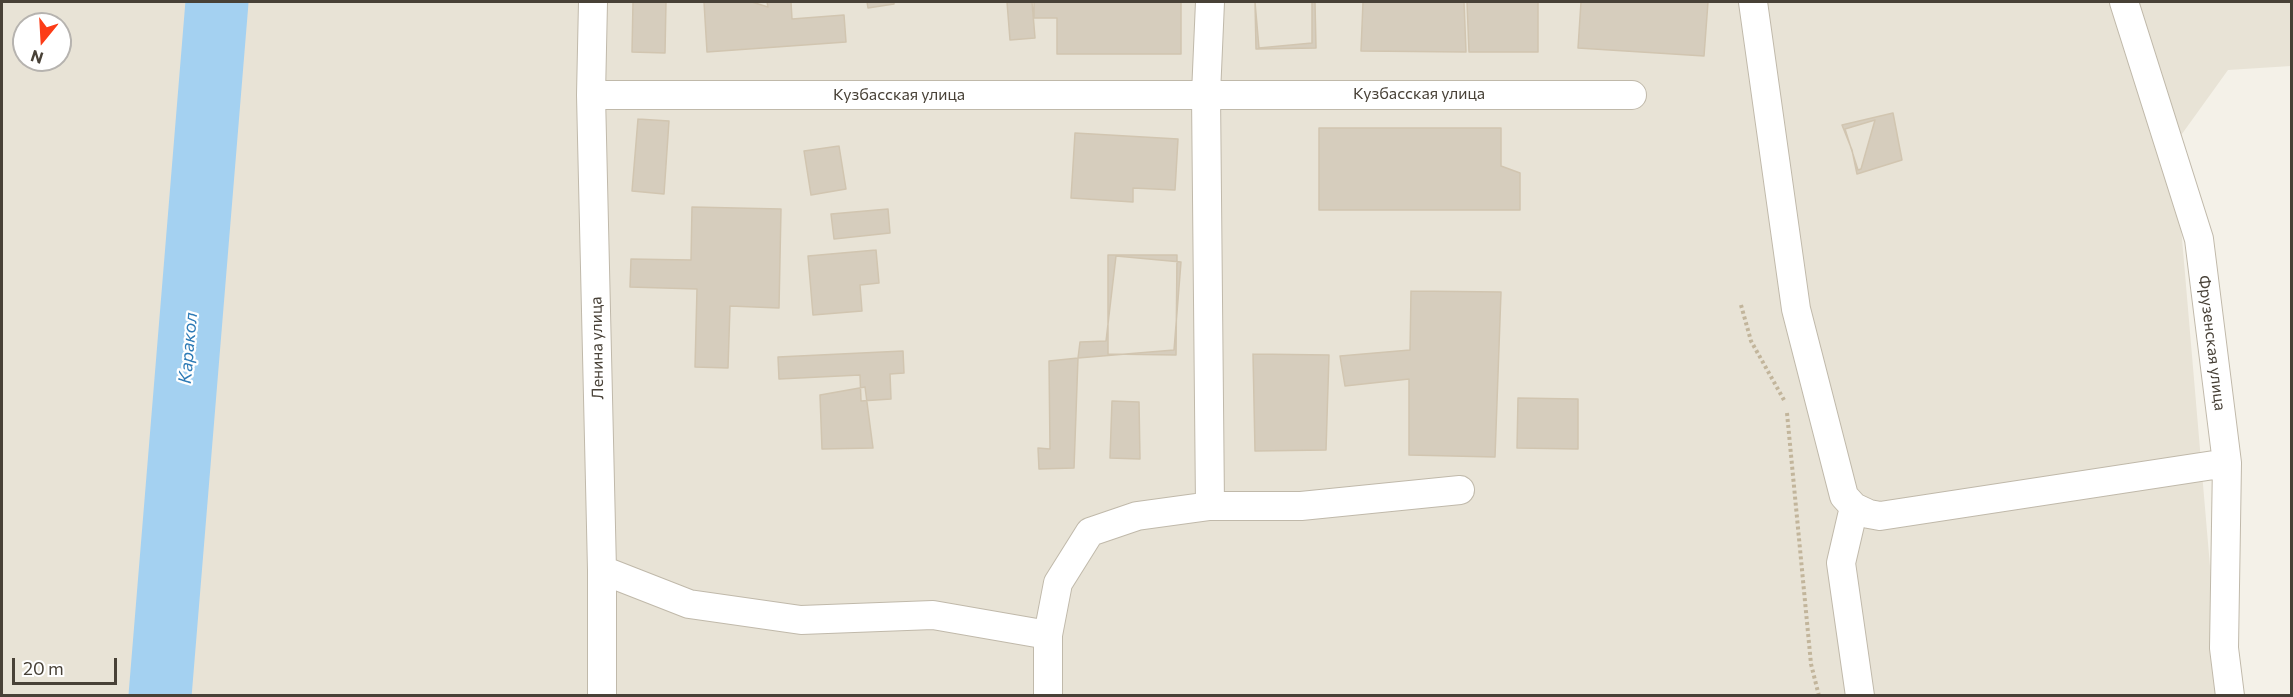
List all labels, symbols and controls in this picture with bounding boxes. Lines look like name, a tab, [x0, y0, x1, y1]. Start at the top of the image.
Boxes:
north arrow	[12, 12, 72, 72]
text: N	[28, 47, 46, 69]
street label: Кузбасская улица	[1353, 84, 1485, 104]
street label: Кузбасская улица	[833, 85, 965, 105]
street label: Фрузенская улица	[2194, 274, 2230, 412]
street label: Ленина улица	[587, 296, 607, 400]
water label: Каракол	[174, 311, 202, 385]
scale bar	[15, 646, 120, 684]
text: 20 m	[23, 657, 64, 679]

